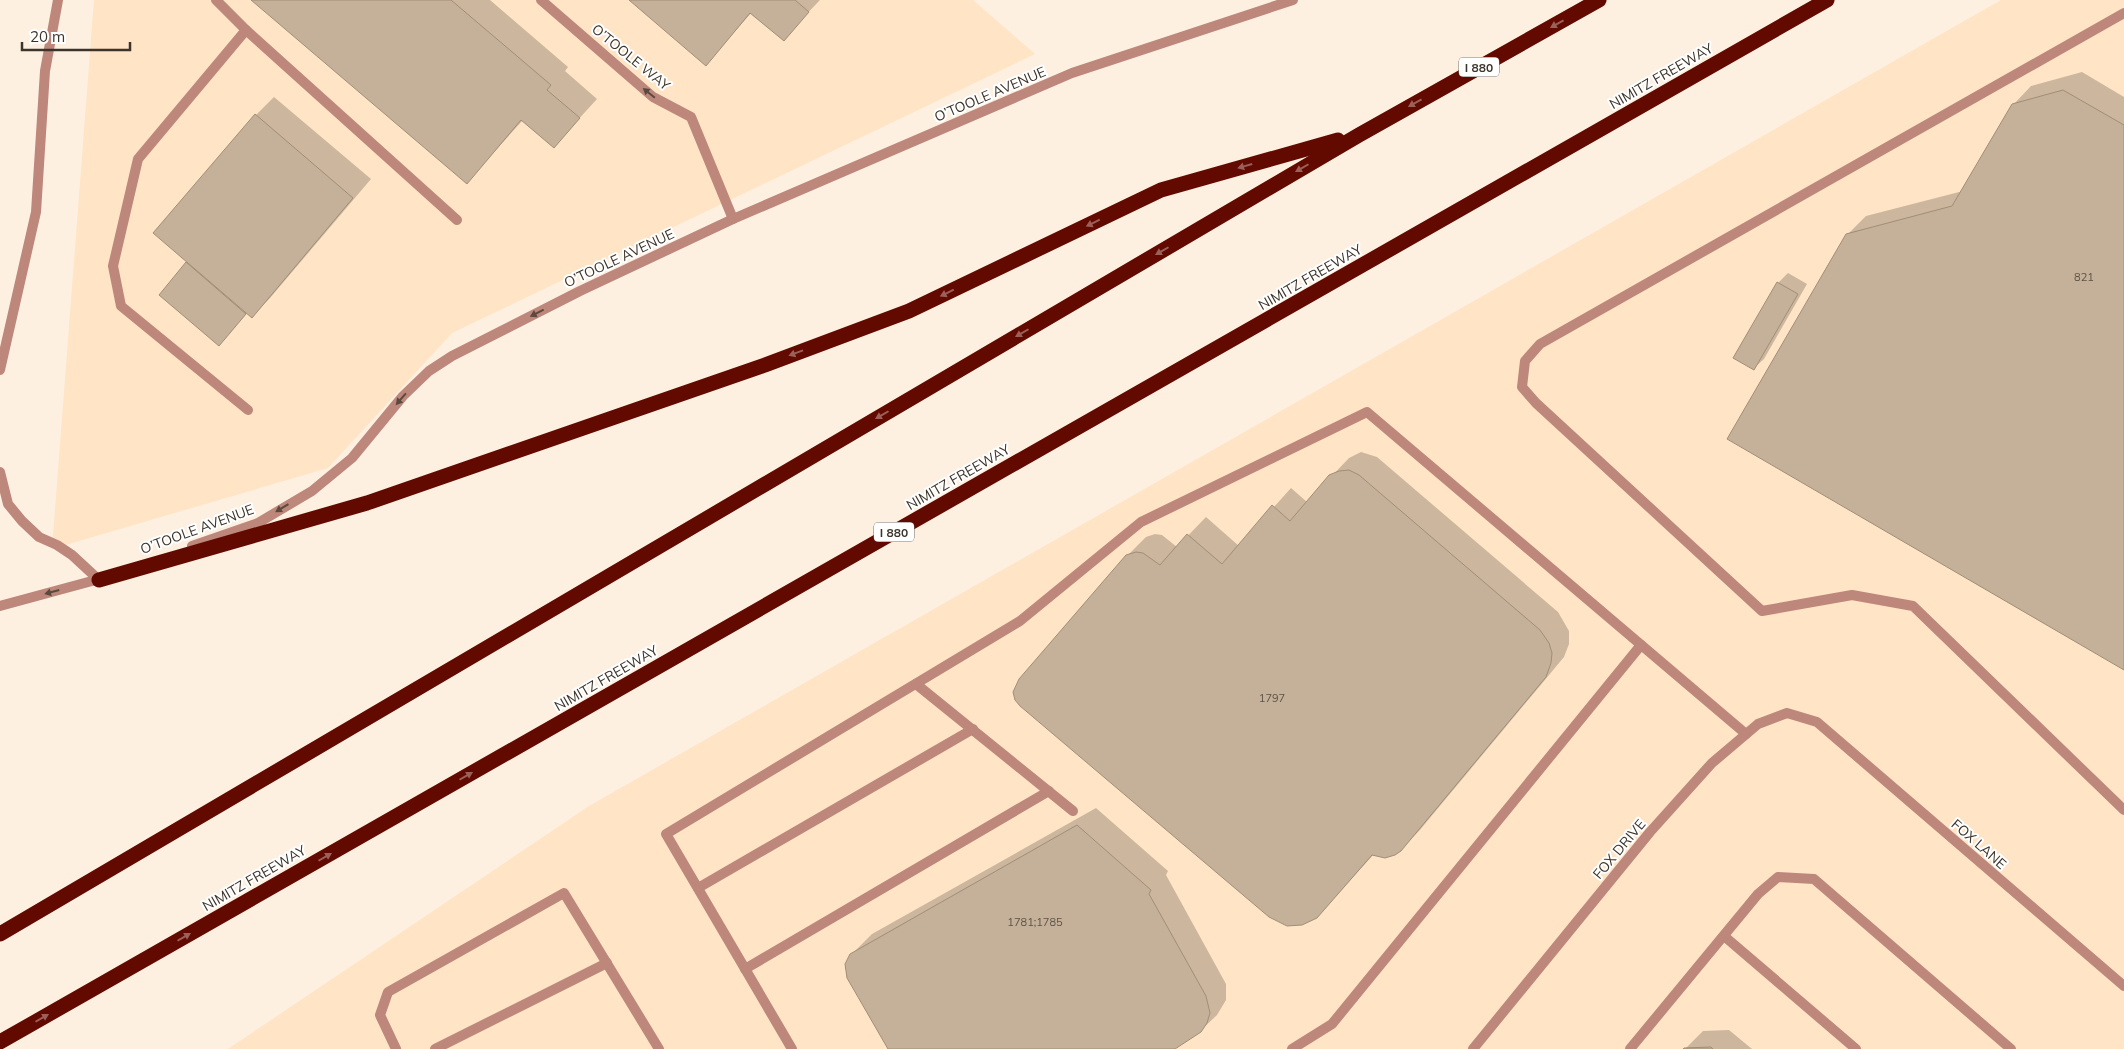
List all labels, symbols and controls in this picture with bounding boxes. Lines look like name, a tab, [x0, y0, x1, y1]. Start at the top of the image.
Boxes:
scale bar	[22, 20, 130, 52]
street label: O’TOOLE WAY	[588, 20, 674, 94]
one-way arrow	[1549, 20, 1564, 28]
text: 20 m	[30, 27, 65, 46]
street label: NIMITZ FREEWAY	[1606, 39, 1716, 113]
road number: I 880	[1459, 58, 1499, 76]
street label: O’TOOLE AVENUE	[931, 62, 1049, 126]
one-way arrow	[643, 87, 656, 98]
one-way arrow	[1408, 99, 1422, 108]
one-way arrow	[1237, 163, 1252, 171]
one-way arrow	[1296, 164, 1309, 173]
one-way arrow	[1086, 219, 1100, 227]
street label: O’TOOLE AVENUE	[561, 225, 677, 291]
street label: NIMITZ FREEWAY	[1255, 240, 1365, 314]
one-way arrow	[1155, 246, 1169, 255]
house number: 821	[2074, 270, 2094, 284]
one-way arrow	[939, 289, 954, 297]
one-way arrow	[530, 309, 544, 317]
one-way arrow	[1015, 329, 1029, 337]
one-way arrow	[788, 349, 803, 357]
one-way arrow	[395, 393, 407, 405]
one-way arrow	[875, 411, 888, 420]
street label: NIMITZ FREEWAY	[903, 440, 1013, 514]
street label: O’TOOLE AVENUE	[138, 500, 256, 558]
one-way arrow	[276, 504, 289, 513]
road number: I 880	[874, 522, 914, 542]
one-way arrow	[44, 588, 59, 596]
street label: NIMITZ FREEWAY	[551, 641, 661, 715]
house number: 1797	[1259, 691, 1285, 705]
one-way arrow	[459, 772, 472, 781]
street label: FOX DRIVE	[1589, 815, 1649, 883]
street label: FOX LANE	[1948, 815, 2010, 873]
street label: NIMITZ FREEWAY	[199, 841, 309, 915]
one-way arrow	[317, 853, 332, 861]
house number: 1781;1785	[1007, 915, 1063, 929]
one-way arrow	[177, 933, 190, 942]
one-way arrow	[35, 1014, 50, 1022]

